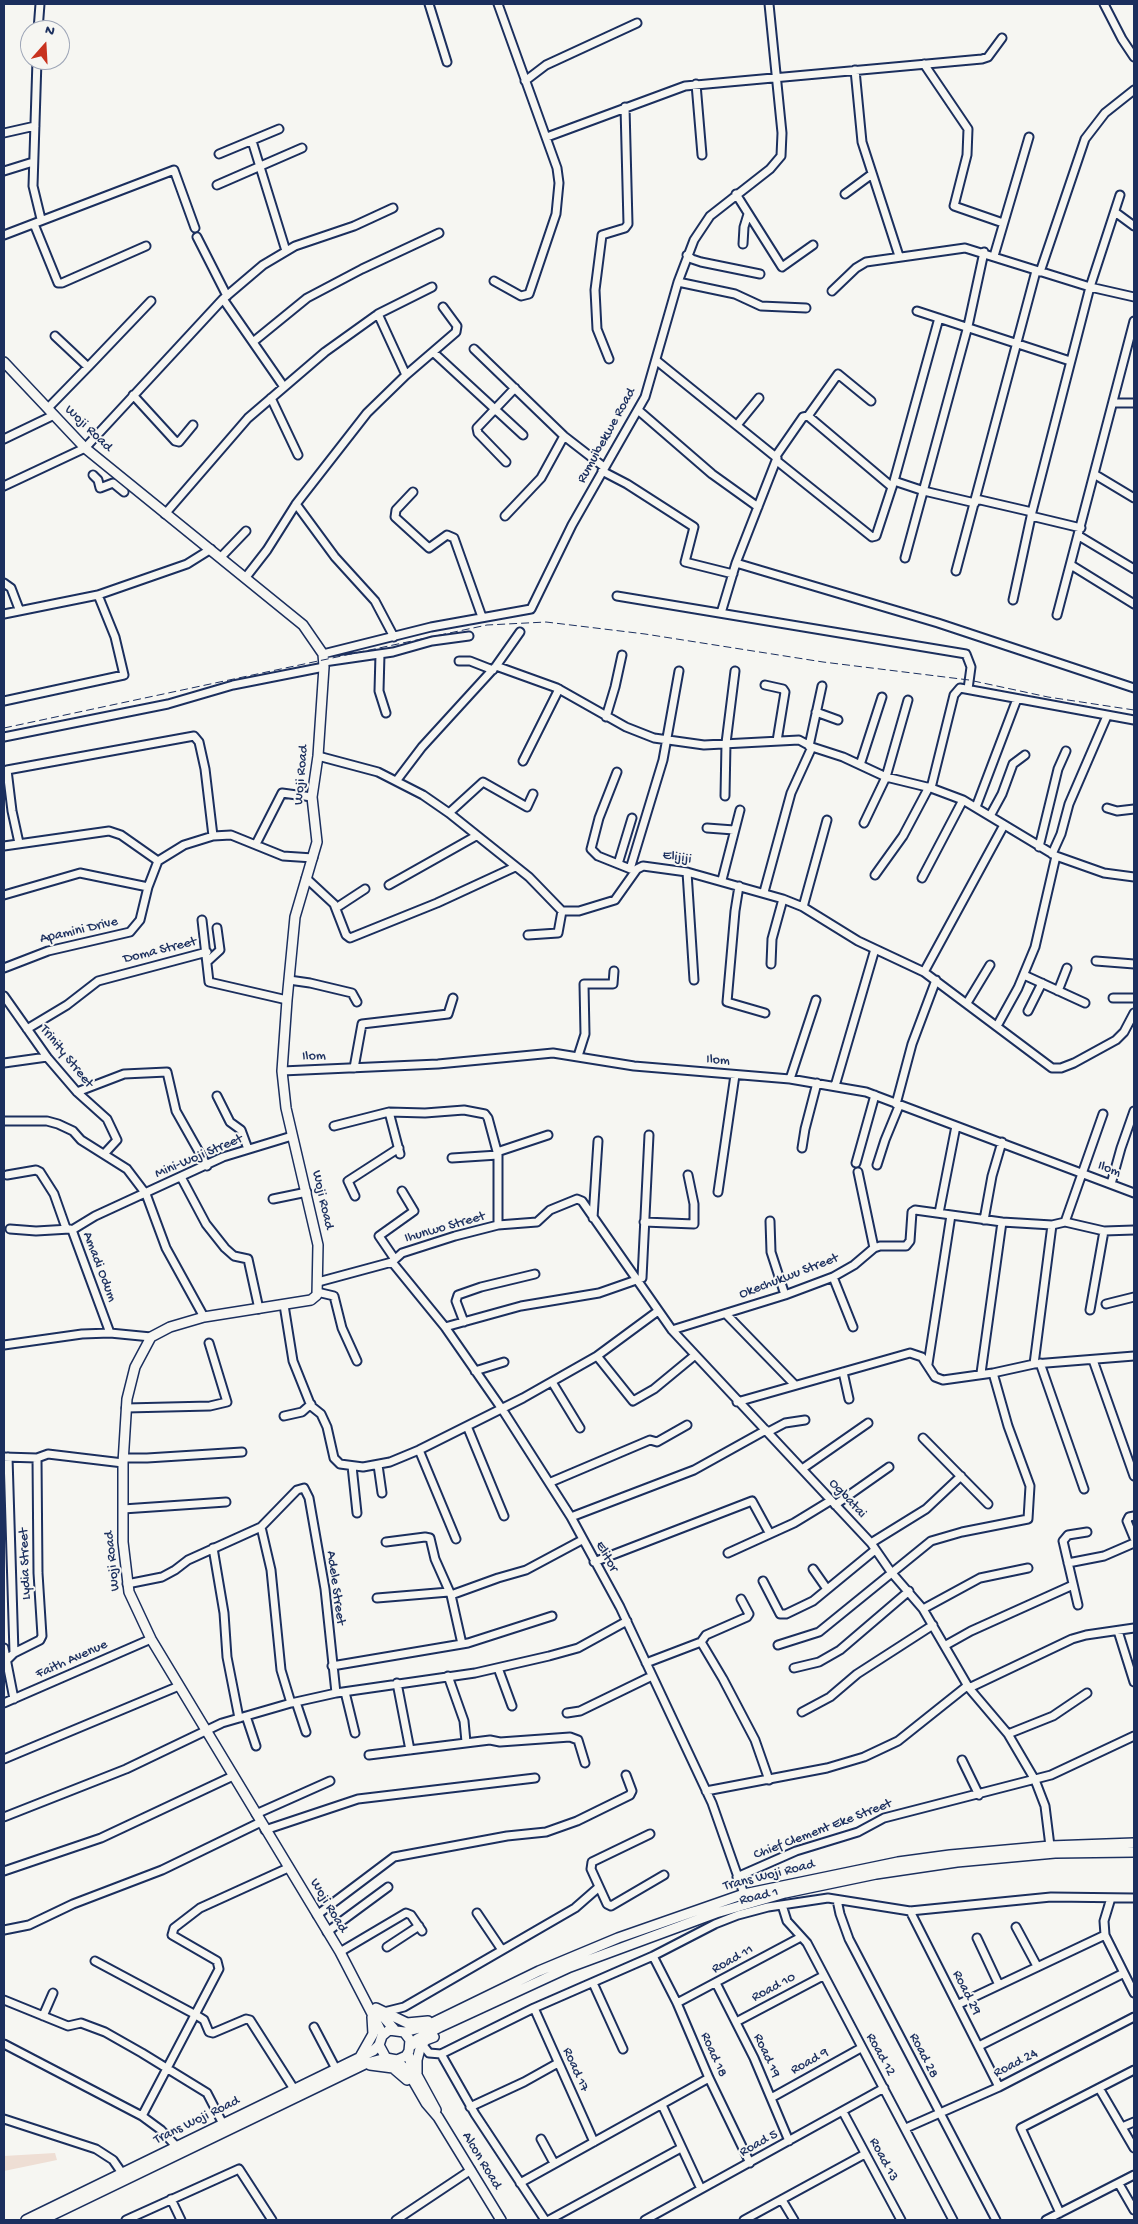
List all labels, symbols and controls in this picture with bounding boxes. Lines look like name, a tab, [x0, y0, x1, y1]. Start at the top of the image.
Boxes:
north arrow	[20, 20, 70, 70]
text: N	[43, 22, 57, 41]
street label: Rumuibekwe Road	[574, 385, 640, 487]
street label: Woji Road	[61, 402, 115, 456]
street label: Woji Road	[291, 744, 313, 806]
street label: Elijiji	[661, 847, 693, 869]
street label: Apamini Drive	[38, 914, 120, 948]
street label: Doma Street	[122, 934, 198, 968]
street label: Trinity Street	[35, 1022, 97, 1092]
street label: Ilom	[302, 1048, 326, 1066]
street label: Ilom	[706, 1052, 730, 1070]
street label: Mini-Woji Street	[153, 1131, 245, 1183]
street label: Ilom	[1095, 1158, 1123, 1182]
street label: Woji Road	[307, 1169, 337, 1231]
street label: Ihunwo Street	[403, 1209, 487, 1247]
street label: Amadi Odum	[78, 1230, 120, 1304]
street label: Okechukwu Street	[737, 1250, 841, 1304]
street label: Ogbatai	[824, 1476, 870, 1522]
street label: Lydia Street	[16, 1528, 36, 1600]
street label: Woji Road	[102, 1530, 124, 1592]
street label: Elitor	[591, 1539, 621, 1575]
street label: Adele Street	[321, 1550, 349, 1626]
street label: Faith Avenue	[34, 1637, 110, 1683]
street label: Chief Clement Eke Street	[752, 1796, 894, 1864]
street label: Trans Woji Road	[722, 1857, 816, 1895]
street label: Woji Road	[305, 1876, 351, 1936]
street label: Road 1	[738, 1884, 780, 1910]
street label: Road 11	[709, 1942, 757, 1978]
street label: Road 29	[948, 1968, 984, 2018]
street label: Road 10	[749, 1969, 799, 2007]
street label: Road 18	[696, 2030, 730, 2080]
street label: Road 19	[749, 2031, 783, 2081]
street label: Road 12	[861, 2031, 899, 2079]
street label: Road 28	[905, 2031, 941, 2081]
street label: Road 17	[558, 2045, 592, 2095]
street label: Road 9	[788, 2045, 832, 2079]
street label: Road 24	[991, 2046, 1041, 2082]
street label: Trans Woji Road	[151, 2093, 243, 2149]
street label: Road 5	[737, 2127, 781, 2161]
street label: Alcon Road	[457, 2129, 505, 2193]
street label: Road 13	[865, 2135, 901, 2185]

